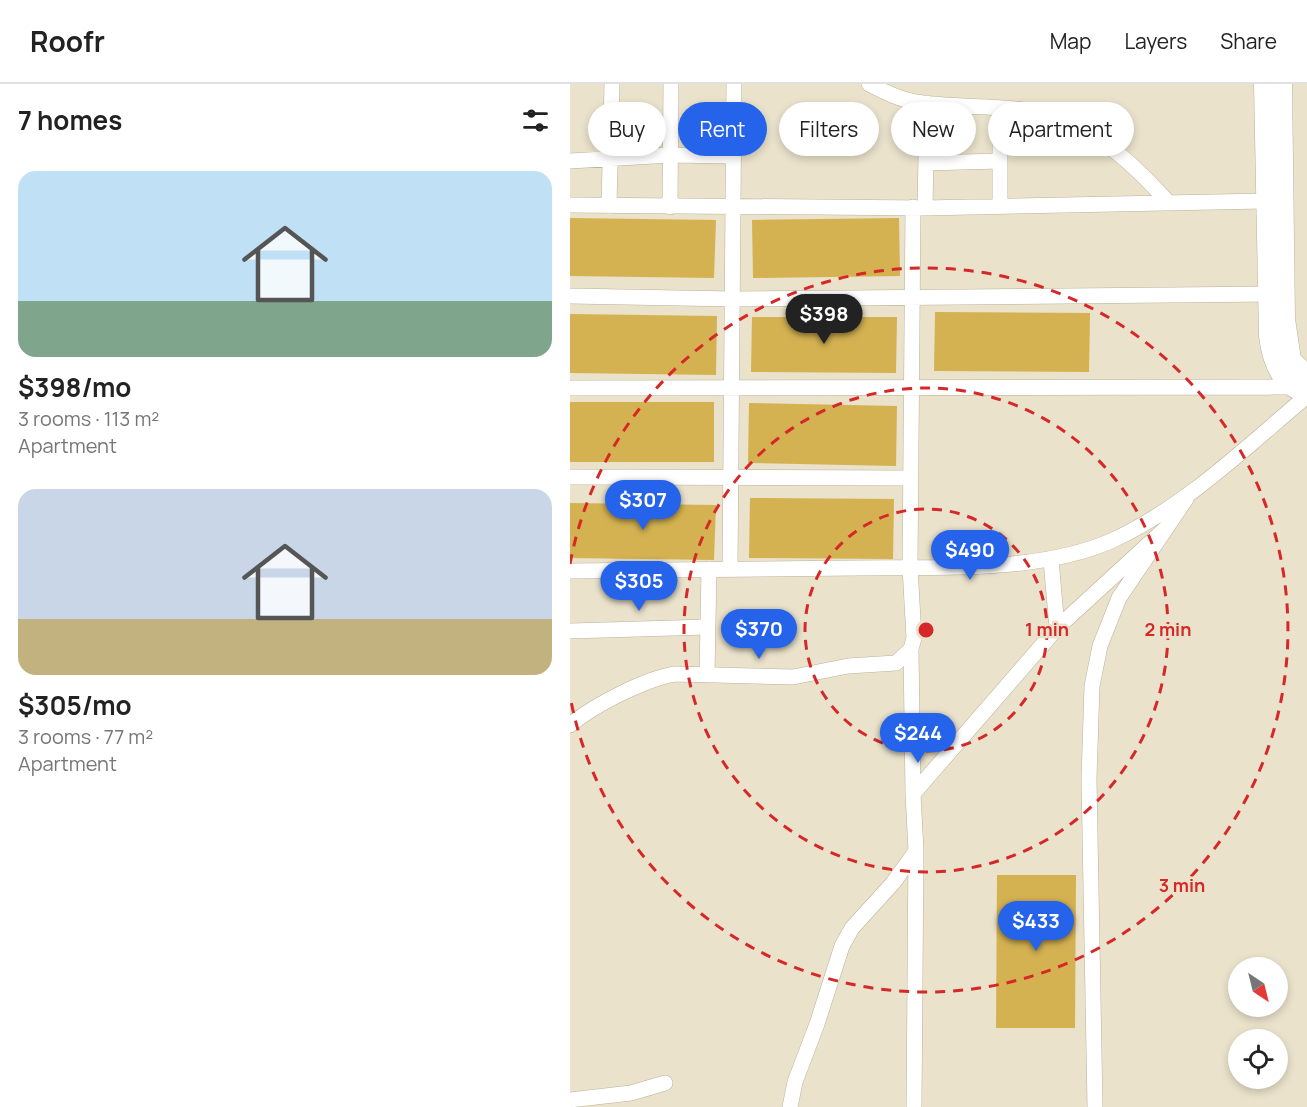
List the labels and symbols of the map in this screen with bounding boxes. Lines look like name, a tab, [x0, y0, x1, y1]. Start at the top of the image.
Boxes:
pin: $398	[788, 294, 860, 345]
pin: $307	[607, 480, 679, 531]
pin: $490	[934, 530, 1006, 581]
pin: $305	[603, 561, 675, 612]
pin: $370	[723, 609, 795, 660]
text: 1 min	[1025, 617, 1069, 641]
text: 2 min	[1145, 617, 1191, 641]
centre of rings	[916, 620, 936, 640]
pin: $244	[882, 713, 954, 764]
text: 3 min	[1159, 873, 1205, 897]
pin: $433	[1000, 901, 1072, 952]
north arrow	[1228, 957, 1288, 1017]

